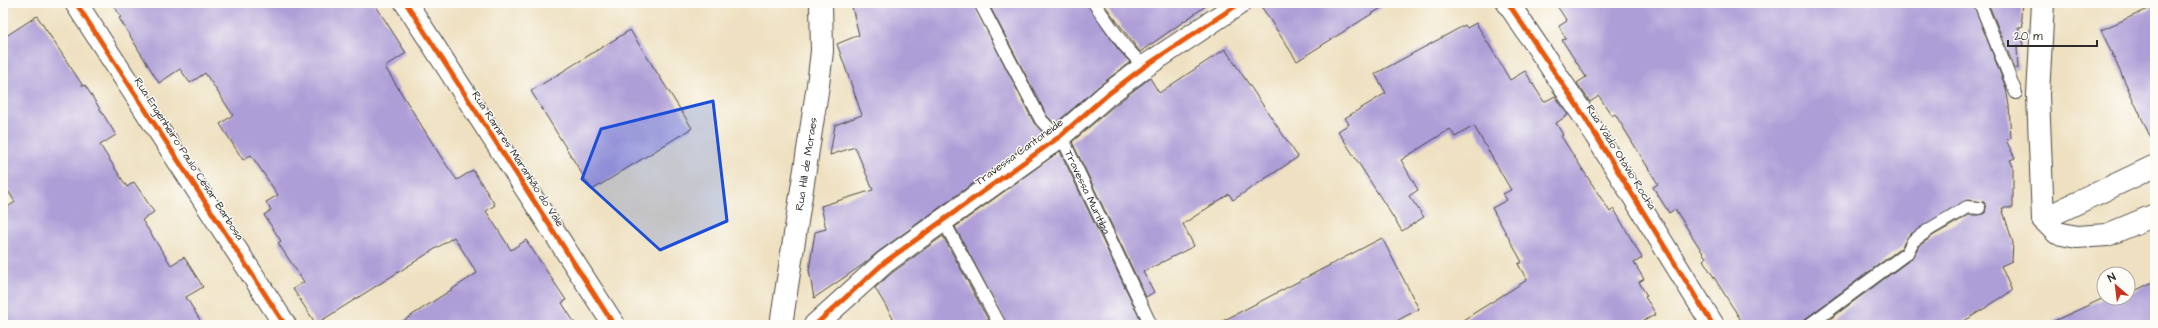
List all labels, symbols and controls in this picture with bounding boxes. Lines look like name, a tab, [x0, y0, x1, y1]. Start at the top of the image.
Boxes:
scale bar	[2008, 22, 2097, 48]
text: 20 m	[2014, 28, 2043, 45]
street label: Rua Engenheiro Paulo César Barbosa	[130, 75, 248, 244]
street label: Rua Ramires Maranhão do Vale	[468, 88, 568, 230]
street label: Rua Valdo Otávio Rocha	[1583, 102, 1660, 213]
street label: Travessa Cantoneide	[972, 115, 1066, 189]
street label: Rua Hill de Moraes	[791, 116, 820, 212]
street label: Travessa Muritiba	[1061, 147, 1114, 237]
north arrow	[2096, 266, 2136, 306]
text: N	[2105, 269, 2118, 286]

